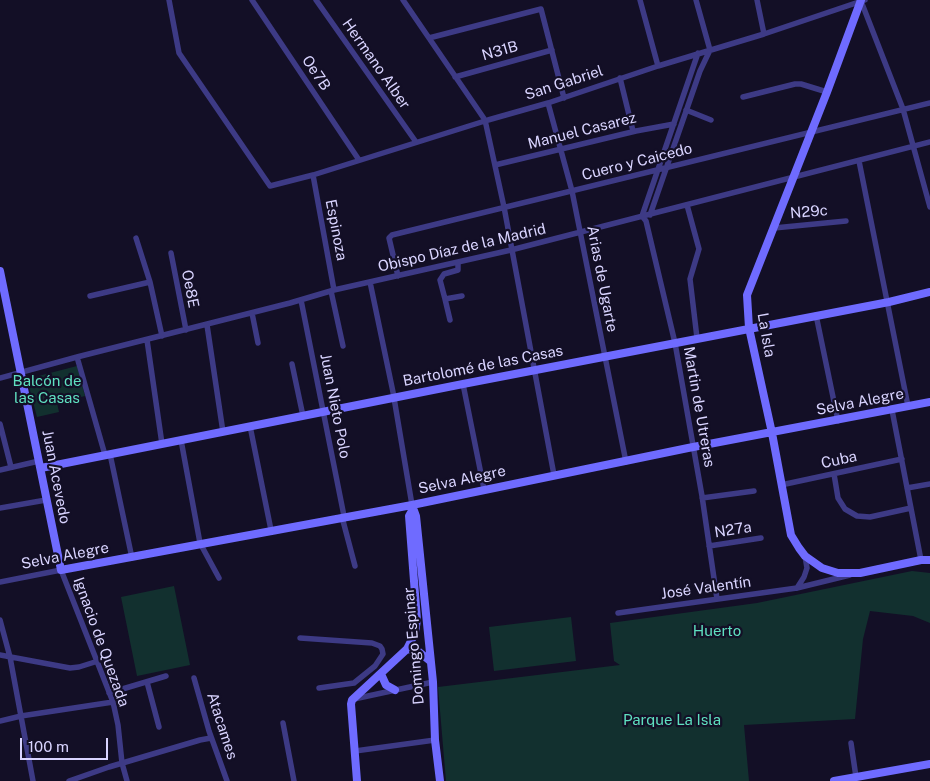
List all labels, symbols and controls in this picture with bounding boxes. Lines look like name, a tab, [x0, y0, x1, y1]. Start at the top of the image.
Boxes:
street label: Hermano Alber	[338, 15, 414, 113]
street label: N31B	[480, 37, 520, 65]
street label: Oe7B	[298, 52, 334, 94]
street label: San Gabriel	[522, 62, 606, 104]
street label: Manuel Casarez	[526, 109, 638, 153]
street label: Cuero y Caicedo	[580, 140, 694, 184]
street label: Espinoza	[321, 198, 351, 262]
street label: N29c	[789, 201, 829, 223]
street label: Obispo Díaz de la Madrid	[376, 220, 548, 276]
street label: Arias de Ugarte	[583, 224, 621, 334]
street label: Oe8E	[177, 268, 203, 310]
street label: La Isla	[753, 311, 779, 359]
street label: Bartolomé de las Casas	[401, 342, 565, 390]
street label: Martin de Utreras	[680, 345, 718, 469]
street label: Juan Nieto Polo	[316, 352, 354, 460]
park label: Balcón de las Casas	[13, 372, 81, 407]
street label: Selva Alegre	[815, 385, 905, 419]
street label: Juan Acevedo	[38, 428, 74, 526]
street label: Cuba	[819, 447, 859, 473]
street label: Selva Alegre	[417, 462, 507, 498]
street label: N27a	[713, 518, 753, 542]
street label: Selva Alegre	[20, 539, 110, 573]
street label: José Valentín	[660, 573, 752, 603]
street label: Ignacio de Quezada	[69, 575, 133, 709]
street label: Domingo Espinar	[400, 587, 428, 705]
park label: Huerto	[693, 622, 741, 640]
street label: Atacames	[203, 690, 241, 762]
park label: Parque La Isla	[623, 711, 721, 729]
scale bar	[22, 728, 110, 760]
text: 100 m	[28, 738, 69, 755]

